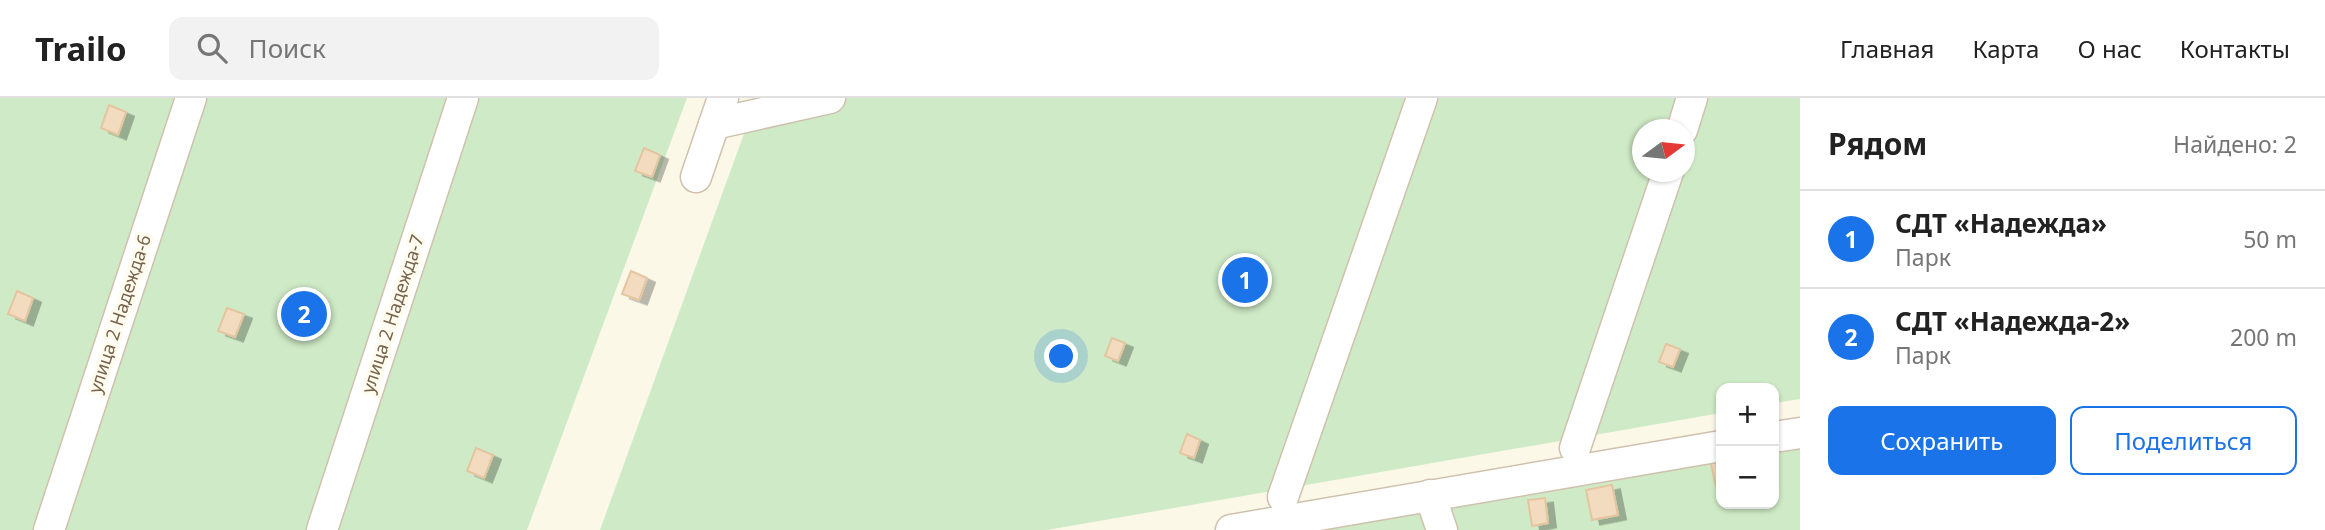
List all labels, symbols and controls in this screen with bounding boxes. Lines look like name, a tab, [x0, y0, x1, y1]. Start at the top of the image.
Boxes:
search box	[169, 17, 659, 80]
text: Trailo	[35, 26, 127, 71]
icon: search	[193, 29, 231, 67]
text: Поиск	[249, 30, 326, 66]
text: Главная	[1840, 32, 1934, 65]
text: Карта	[1972, 32, 2039, 65]
text: О нас	[2077, 32, 2142, 65]
text: Контакты	[2180, 32, 2290, 65]
north arrow	[1632, 119, 1695, 182]
text: Рядом	[1828, 123, 1927, 164]
text: Найдено: 2	[2173, 128, 2297, 160]
text: СДТ «Надежда»	[1895, 205, 2107, 241]
text: 1	[1844, 223, 1858, 255]
text: 50 m	[2243, 223, 2297, 255]
street label: улица 2 Надежда-6	[82, 231, 156, 396]
street label: улица 2 Надежда-7	[355, 231, 429, 396]
text: Парк	[1895, 241, 1951, 273]
pin: 1	[1222, 254, 1268, 306]
pin: 2	[281, 288, 327, 340]
text: СДТ «Надежда-2»	[1895, 303, 2130, 339]
text: 2	[1844, 321, 1858, 353]
text: 200 m	[2230, 321, 2297, 353]
your location	[1044, 339, 1078, 373]
text: Парк	[1895, 339, 1951, 371]
map controls	[1716, 383, 1779, 509]
button: +	[1716, 383, 1779, 446]
button: Сохранить	[1828, 406, 2056, 475]
button: Поделиться	[2070, 406, 2297, 475]
button: −	[1716, 446, 1779, 509]

